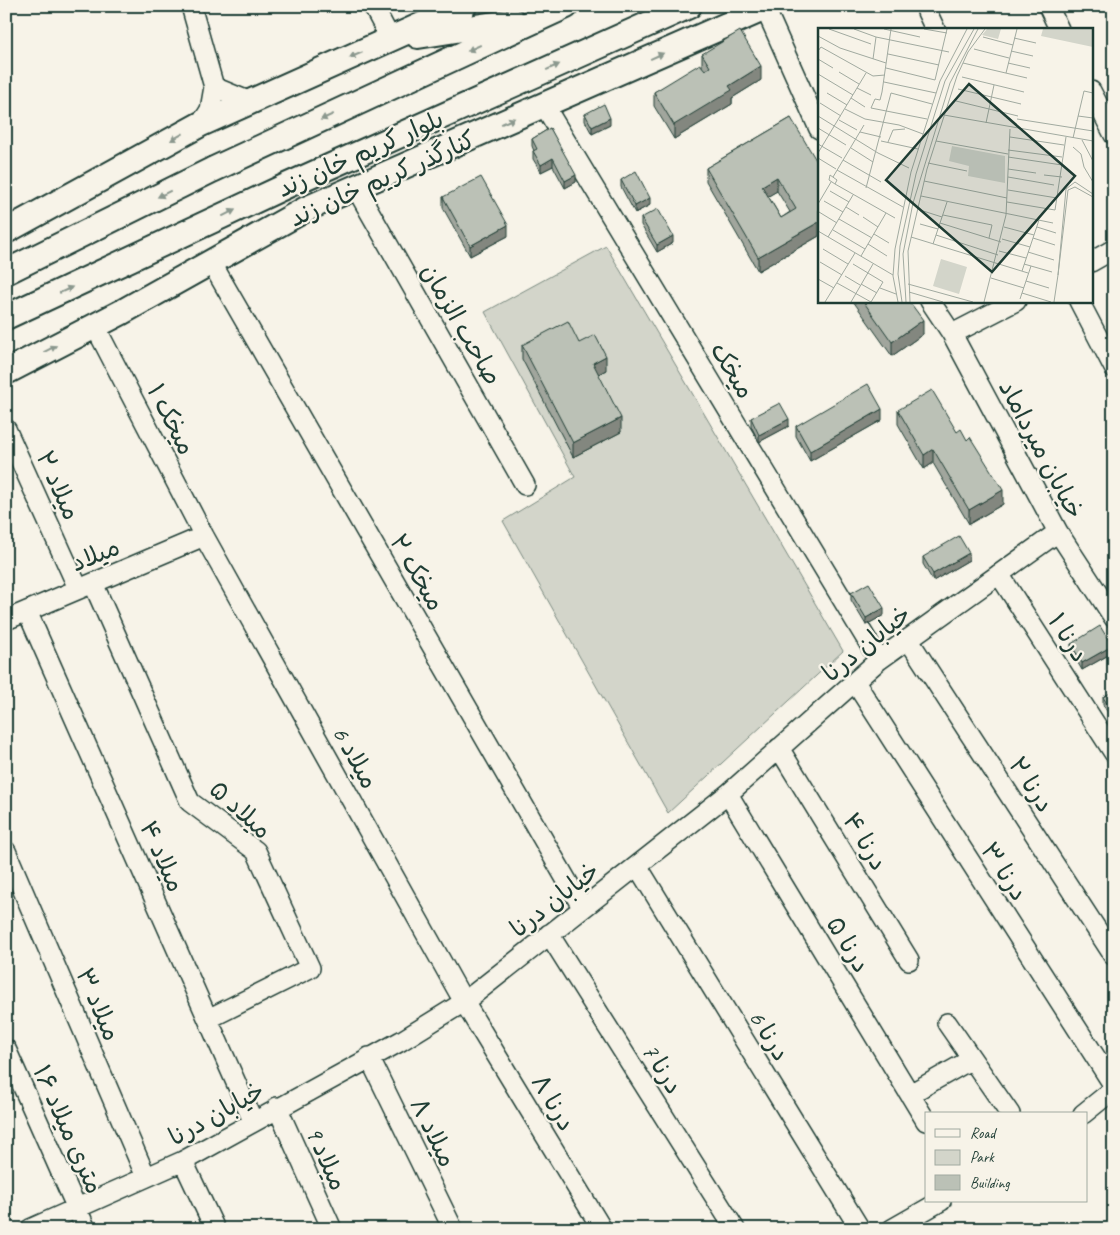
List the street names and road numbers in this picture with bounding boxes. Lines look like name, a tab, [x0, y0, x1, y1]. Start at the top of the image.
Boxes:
street label: بلوار کریم خان زند	[272, 103, 449, 207]
street label: کنارگذر کریم خان زند	[284, 124, 481, 236]
street label: صاحب الزمان	[414, 258, 509, 391]
street label: میخک	[703, 336, 761, 405]
street label: خیابان میرداماد	[991, 375, 1091, 524]
street label: میخک ۱	[140, 378, 203, 460]
street label: میلاد ۲	[29, 446, 87, 525]
street label: میخک ۲	[382, 528, 452, 617]
street label: میلاد	[66, 531, 124, 579]
street label: خیابان درنا	[816, 598, 918, 689]
street label: درنا ۱	[1041, 607, 1096, 668]
street label: میلاد 6	[325, 720, 385, 795]
street label: درنا ۲	[1001, 751, 1061, 818]
street label: میلاد ۵	[202, 773, 278, 846]
street label: درنا ۴	[835, 807, 895, 876]
street label: میلاد ۴	[132, 816, 192, 897]
street label: درنا ۳	[973, 836, 1035, 907]
street label: خیابان درنا	[503, 855, 606, 945]
street label: درنا ۵	[819, 910, 877, 979]
street label: میلاد ۳	[68, 963, 128, 1046]
street label: درنا 6	[741, 1004, 797, 1067]
street label: درنا 7	[634, 1037, 690, 1100]
street label: ۱۶ متری میلاد	[26, 1060, 111, 1199]
street label: درنا ۸	[524, 1068, 582, 1137]
street label: خیابان درنا	[163, 1074, 270, 1153]
street label: میلاد ۸	[403, 1092, 464, 1172]
street label: میلاد 9	[298, 1121, 354, 1196]

